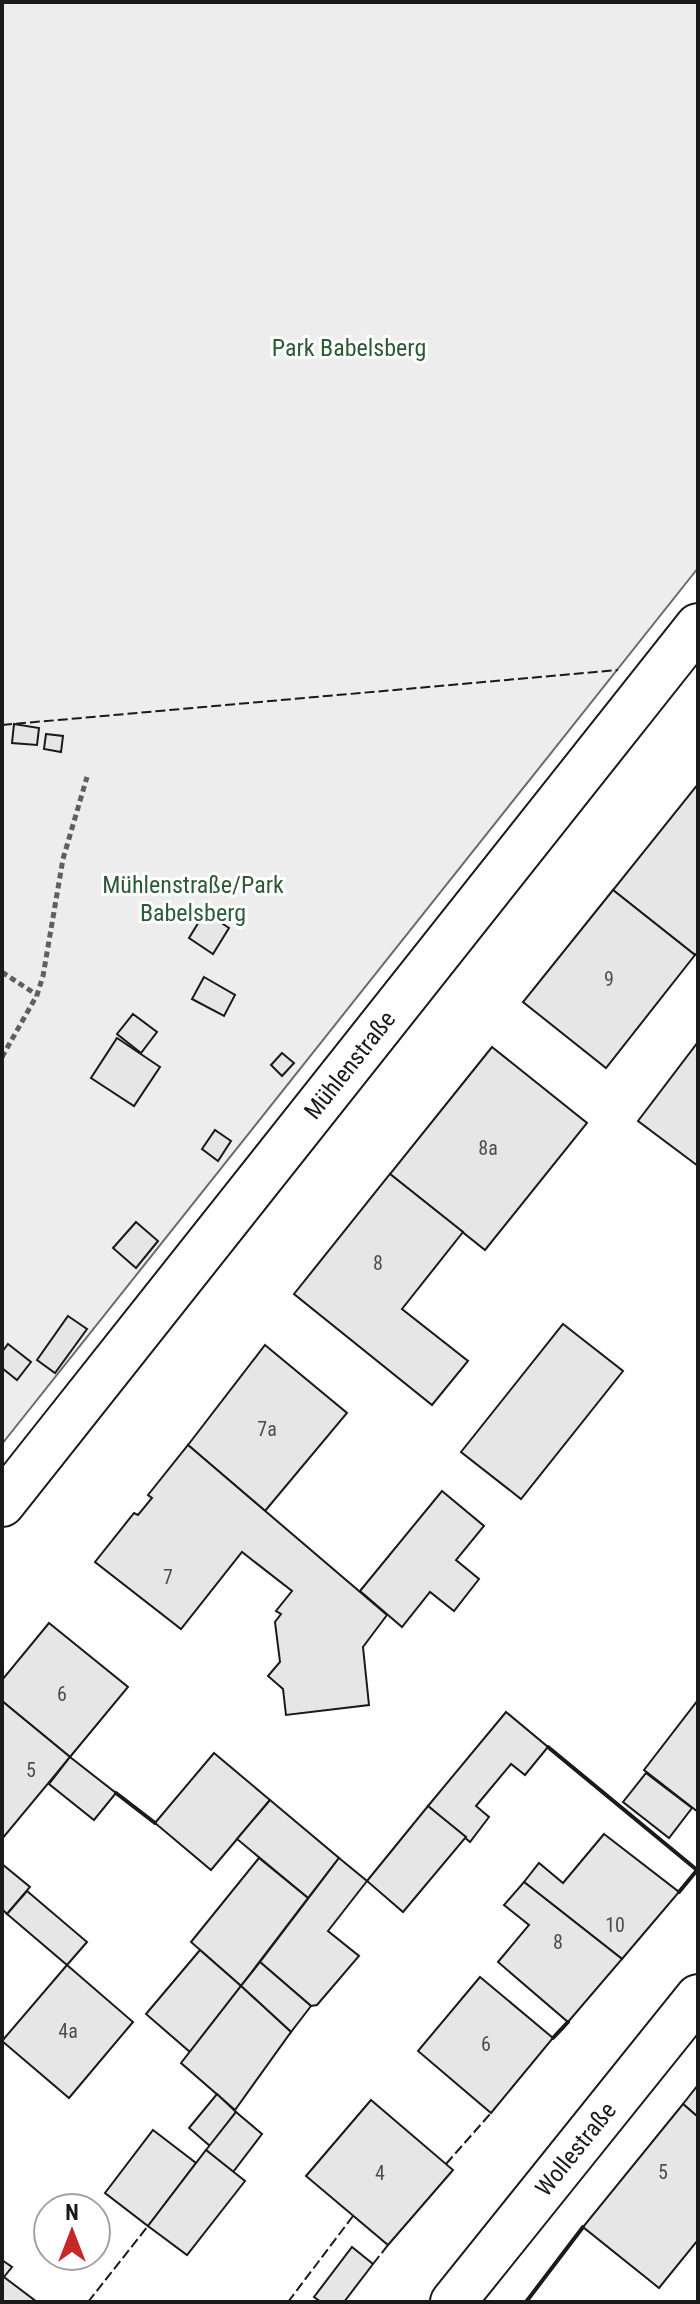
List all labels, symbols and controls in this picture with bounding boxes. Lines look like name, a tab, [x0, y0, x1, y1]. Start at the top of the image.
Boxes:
park label: Park Babelsberg	[272, 334, 426, 362]
park label: Mühlenstraße/Park Babelsberg	[102, 871, 284, 927]
house number: 9	[604, 967, 614, 991]
street label: Mühlenstraße	[299, 1006, 401, 1125]
house number: 8a	[478, 1136, 498, 1160]
house number: 8	[373, 1251, 383, 1275]
house number: 7a	[257, 1417, 277, 1441]
house number: 7	[163, 1565, 173, 1589]
house number: 6	[57, 1682, 67, 1706]
house number: 5	[26, 1758, 36, 1782]
house number: 10	[605, 1913, 625, 1937]
house number: 8	[553, 1930, 563, 1954]
house number: 4a	[58, 2019, 78, 2043]
house number: 6	[481, 2032, 491, 2056]
street label: Wollestraße	[530, 2097, 622, 2202]
house number: 5	[658, 2160, 668, 2184]
house number: 4	[375, 2161, 385, 2185]
north arrow	[32, 2192, 112, 2272]
text: N	[65, 2200, 79, 2225]

